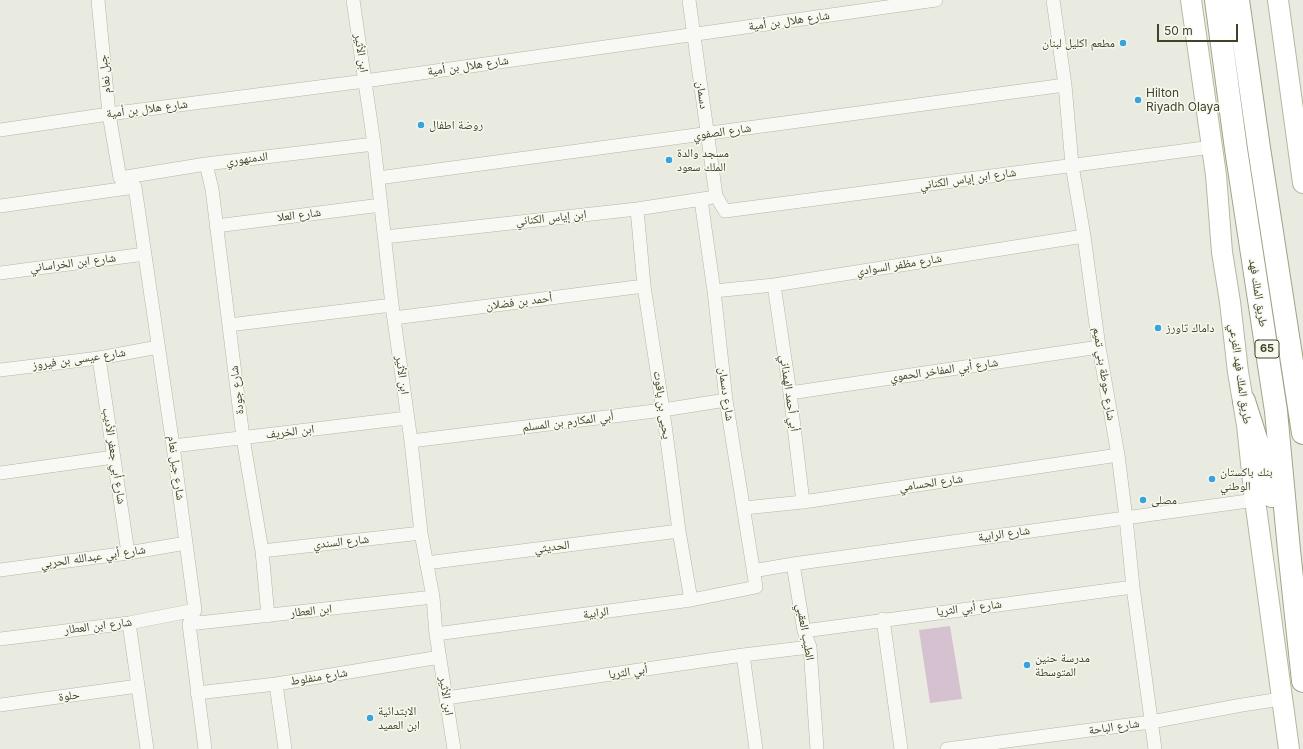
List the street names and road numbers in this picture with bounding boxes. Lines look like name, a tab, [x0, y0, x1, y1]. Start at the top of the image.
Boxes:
street label: شارع هلال بن أمية	[747, 8, 831, 34]
street label: ابن الأثير	[351, 33, 371, 73]
street label: شارع هلال بن أمية	[426, 53, 510, 79]
street label: جبل نعام	[96, 54, 114, 94]
street label: دسمان	[693, 80, 711, 110]
street label: شارع هلال بن أمية	[105, 97, 189, 121]
street label: شارع الصفوي	[692, 121, 752, 143]
street label: الدمنهوري	[225, 149, 269, 169]
street label: شارع ابن إياس الكناني	[919, 165, 1017, 193]
street label: شارع العلا	[276, 205, 322, 225]
street label: ابن إياس الكناني	[515, 207, 587, 229]
street label: شارع ابن الخراساني	[29, 251, 117, 275]
street label: شارع مظفر السوادي	[855, 251, 943, 279]
street label: طريق الملك فهد	[1246, 258, 1270, 328]
street label: أحمد بن فضلان	[485, 291, 553, 313]
street label: طريق الملك فهد الفرعي	[1226, 323, 1254, 425]
street label: شارع حوطة بني تميم	[1090, 326, 1118, 422]
road number: 65	[1255, 340, 1279, 358]
street label: شارع عيسى بن فيروز	[31, 345, 127, 373]
street label: أبي أحمد الهمذاني	[776, 354, 802, 432]
street label: ابن الأثير	[392, 355, 412, 395]
street label: شارع أبي المفاخر الحموي	[889, 355, 999, 385]
street label: شارع جودة	[227, 365, 247, 415]
street label: شارع دسمان	[715, 366, 737, 422]
street label: يحيى بن ياقوت	[650, 370, 674, 440]
street label: شارع أبي جعفر الأديب	[99, 407, 129, 505]
street label: أبي المكارم بن المسلم	[522, 409, 614, 435]
street label: ابن الخريف	[265, 422, 315, 442]
street label: شارع جبل نعام	[164, 435, 188, 501]
street label: شارع الحسامي	[898, 471, 964, 495]
street label: شارع الرابية	[977, 523, 1031, 545]
street label: شارع السندي	[312, 532, 370, 552]
street label: الحديثي	[533, 538, 571, 556]
street label: شارع أبي عبدالله الحربي	[39, 542, 147, 572]
street label: شارع أبي الثريا	[936, 597, 1002, 619]
street label: ابن العطار	[289, 602, 333, 620]
street label: الطيب العقبي	[793, 603, 817, 661]
street label: الرابية	[582, 604, 610, 622]
street label: شارع ابن العطار	[63, 615, 133, 637]
street label: أبي الثريا	[607, 662, 649, 682]
street label: شارع منفلوط	[289, 665, 349, 689]
street label: ابن الأثير	[436, 676, 456, 716]
street label: حلوة	[58, 687, 80, 705]
street label: شارع الباحة	[1088, 716, 1140, 738]

